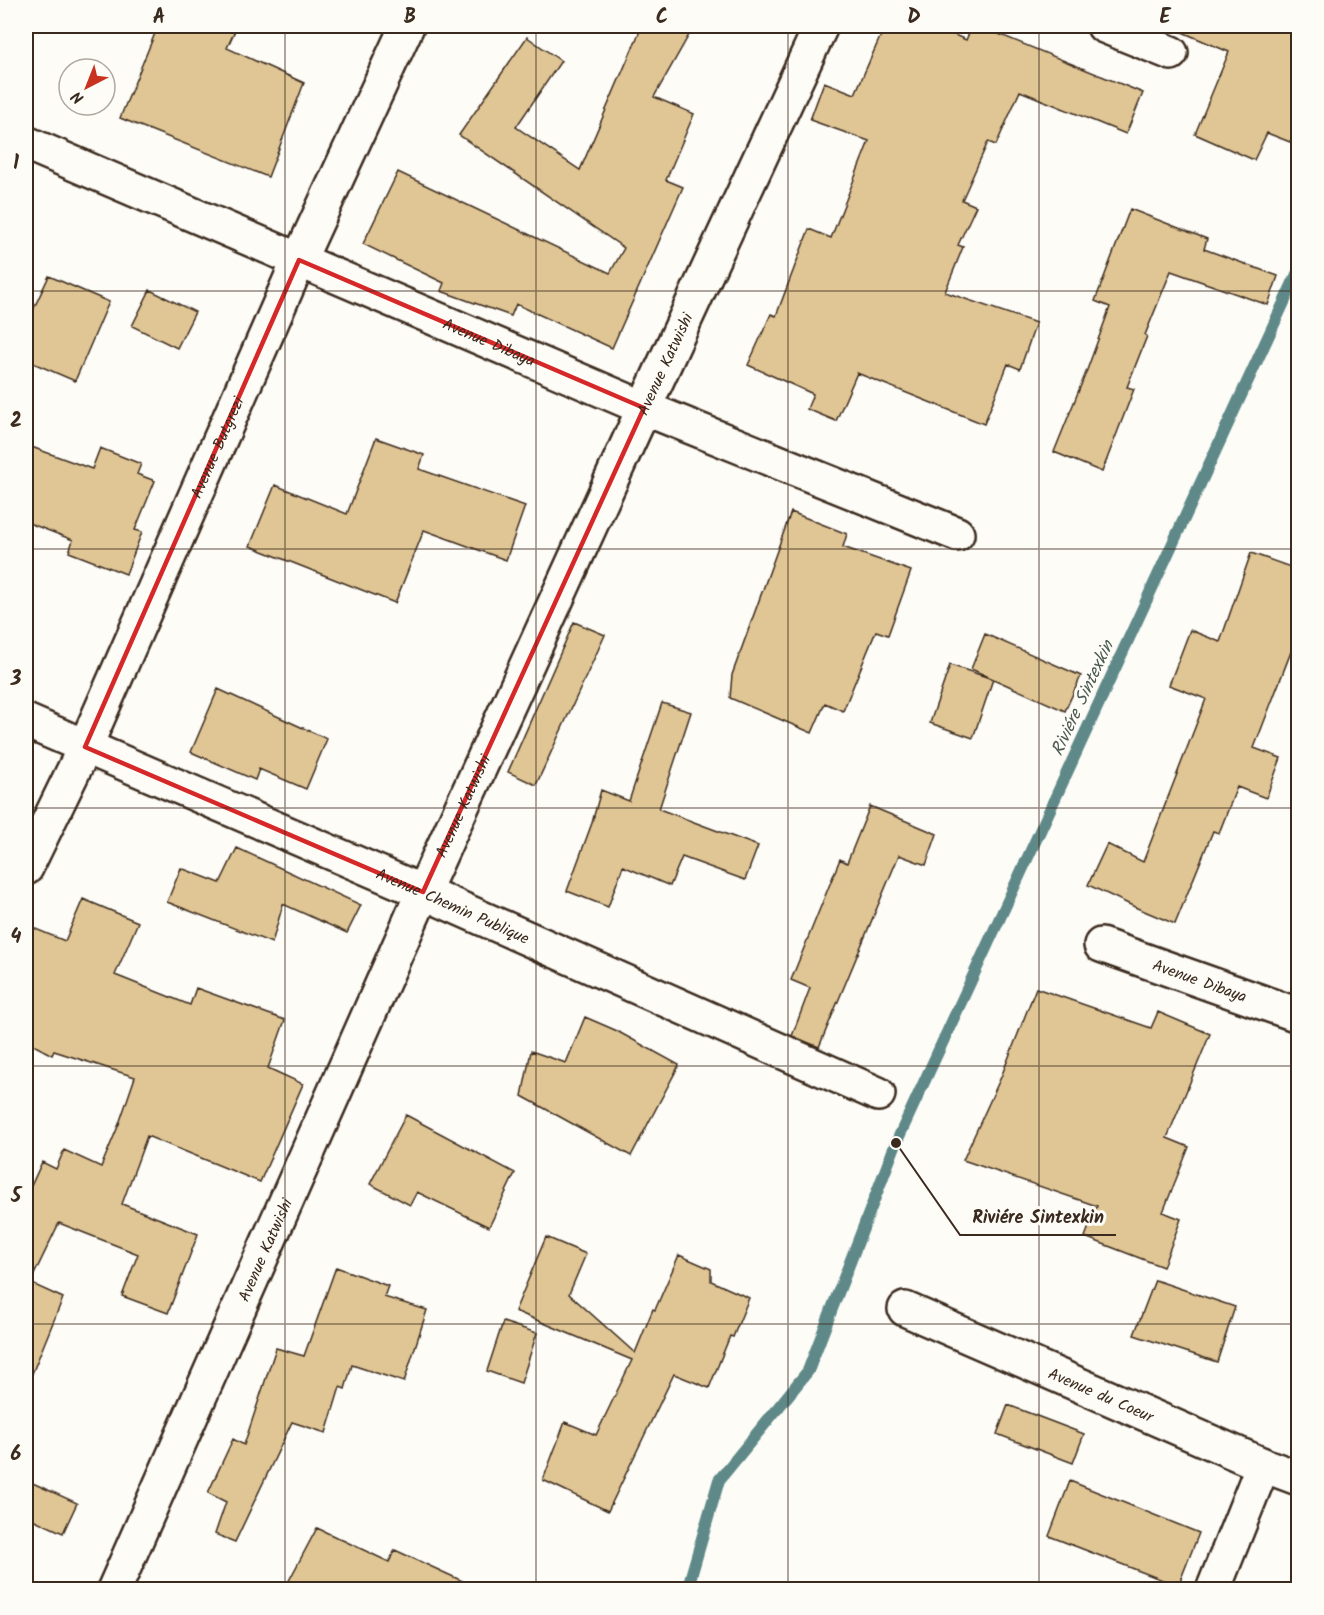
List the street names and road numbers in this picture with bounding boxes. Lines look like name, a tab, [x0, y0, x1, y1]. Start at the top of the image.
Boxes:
street label: Avenue Katwishi	[631, 308, 701, 420]
street label: Avenue Dibaya	[438, 312, 539, 374]
street label: Avenue Butgrezi	[185, 392, 252, 503]
street label: Avenue Katwishi	[429, 750, 499, 862]
street label: Avenue Chemin Publique	[372, 862, 533, 952]
street label: Avenue Dibaya	[1149, 953, 1250, 1010]
street label: Avenue Katwishi	[232, 1194, 300, 1306]
street label: Avenue du Coeur	[1044, 1362, 1159, 1431]

